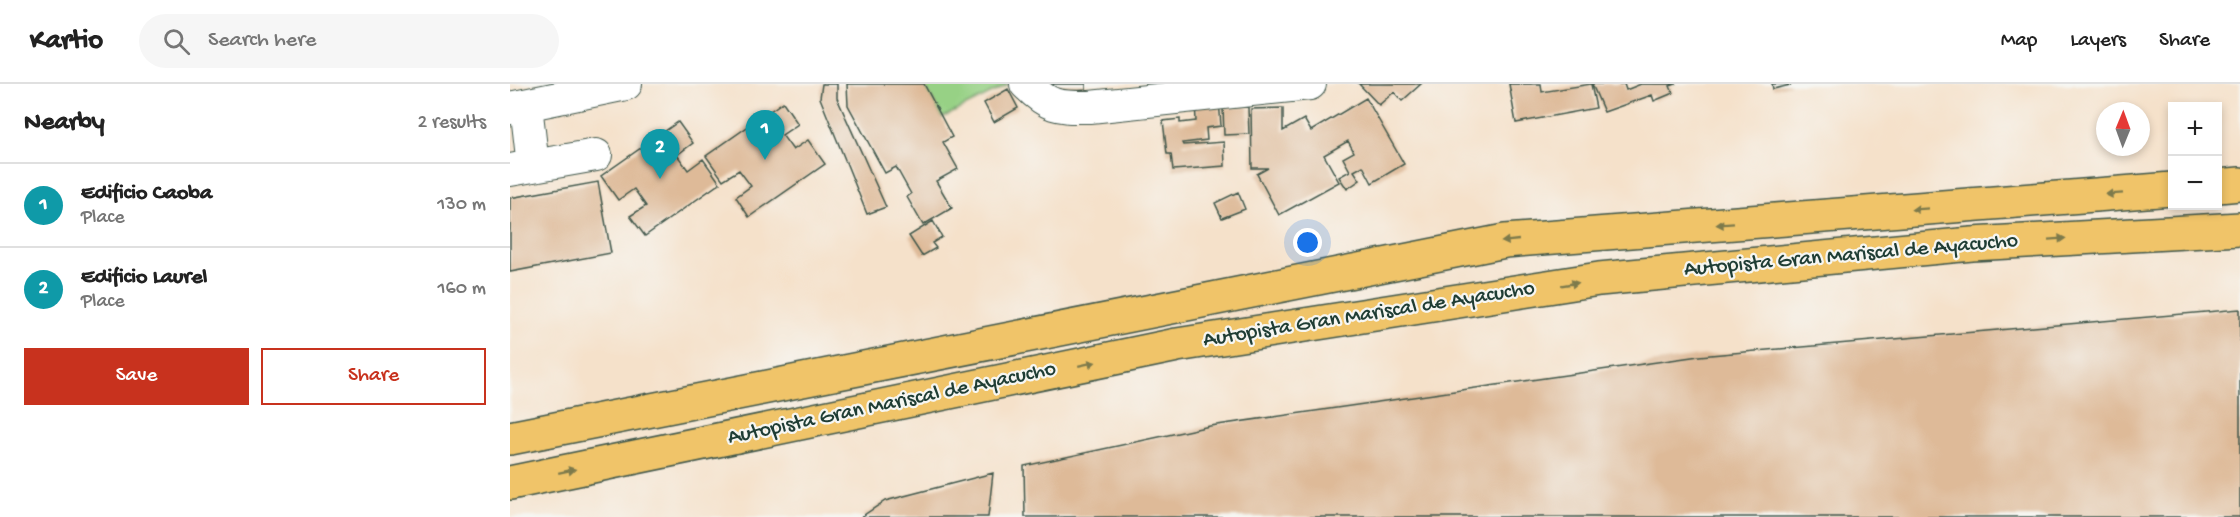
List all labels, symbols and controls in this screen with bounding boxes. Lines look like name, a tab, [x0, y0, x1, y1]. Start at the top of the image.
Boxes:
search box	[139, 14, 559, 68]
text: Kartio	[30, 25, 103, 58]
icon: search	[160, 25, 193, 58]
text: Search here	[208, 28, 316, 54]
text: Map	[2001, 29, 2037, 54]
text: Layers	[2070, 29, 2126, 54]
text: Share	[2159, 29, 2210, 54]
north arrow	[2096, 102, 2150, 156]
map controls	[2168, 102, 2222, 210]
button: +	[2168, 102, 2222, 156]
text: Nearby	[24, 108, 105, 139]
pin: 1	[746, 110, 784, 160]
text: 2 results	[417, 112, 486, 135]
pin: 2	[640, 130, 680, 179]
button: −	[2168, 156, 2222, 210]
text: Edificio Caoba	[81, 181, 212, 207]
one-way arrow	[2105, 189, 2124, 199]
text: 1	[39, 194, 48, 217]
text: 130 m	[437, 194, 486, 217]
one-way arrow	[1910, 204, 1929, 214]
text: Place	[81, 207, 125, 230]
one-way arrow	[1716, 219, 1735, 229]
your location	[1293, 228, 1322, 257]
street label: Autopista Gran Mariscal de Ayacucho	[1683, 228, 2019, 284]
one-way arrow	[2047, 234, 2066, 243]
one-way arrow	[1500, 236, 1519, 246]
text: Edificio Laurel	[81, 265, 207, 291]
street label: Autopista Gran Mariscal de Ayacucho	[1201, 276, 1537, 354]
text: 2	[39, 278, 48, 301]
text: 160 m	[437, 278, 486, 301]
one-way arrow	[1560, 279, 1579, 288]
text: Place	[81, 291, 125, 314]
button: Save	[24, 348, 249, 405]
button: Share	[261, 348, 486, 405]
street label: Autopista Gran Mariscal de Ayacucho	[725, 356, 1059, 452]
one-way arrow	[1078, 359, 1097, 368]
one-way arrow	[558, 465, 577, 475]

